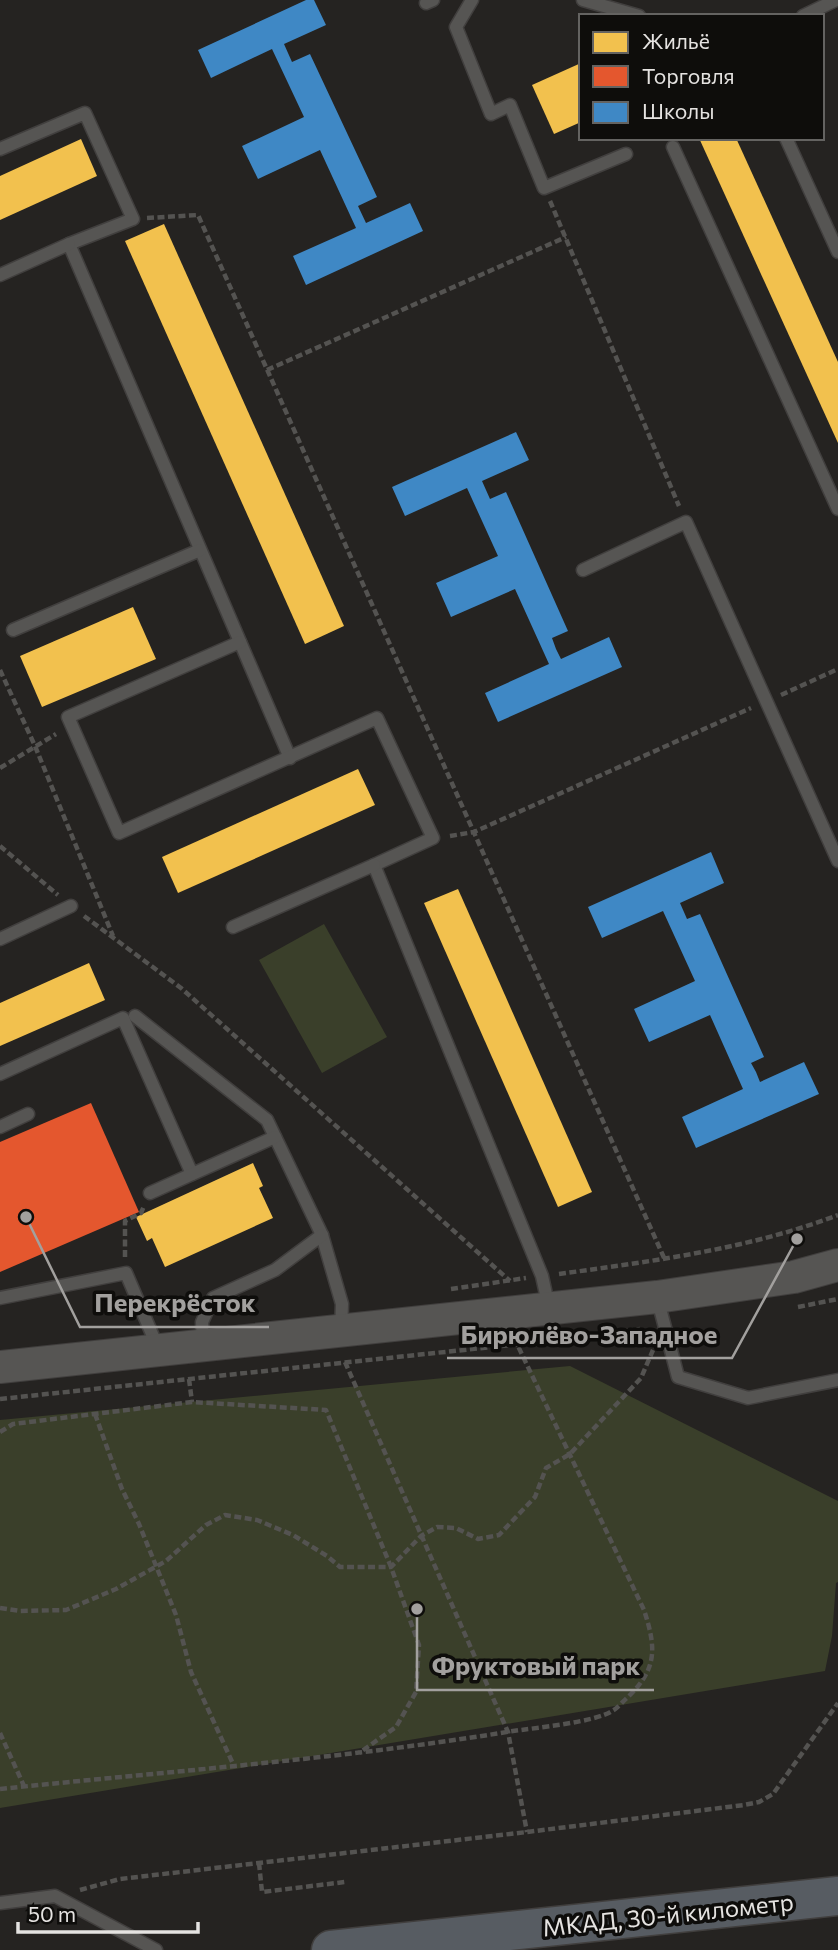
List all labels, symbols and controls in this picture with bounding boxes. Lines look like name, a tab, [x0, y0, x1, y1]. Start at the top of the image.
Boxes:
legend	[579, 14, 824, 140]
text: Жильё	[642, 28, 710, 53]
text: Торговля	[642, 63, 735, 88]
text: Школы	[642, 98, 714, 123]
callout: Перекрёсток	[80, 1280, 269, 1327]
text: Перекрёсток	[94, 1286, 256, 1317]
callout: Бирюлёво-Западное	[447, 1311, 732, 1358]
text: Бирюлёво-Западное	[461, 1318, 717, 1349]
callout: Фруктовый парк	[417, 1643, 654, 1690]
text: Фруктовый парк	[432, 1649, 640, 1680]
street label: МКАД, 30-й километр	[541, 1886, 795, 1942]
scale bar	[18, 1890, 198, 1934]
text: 50 m	[28, 1901, 76, 1926]

